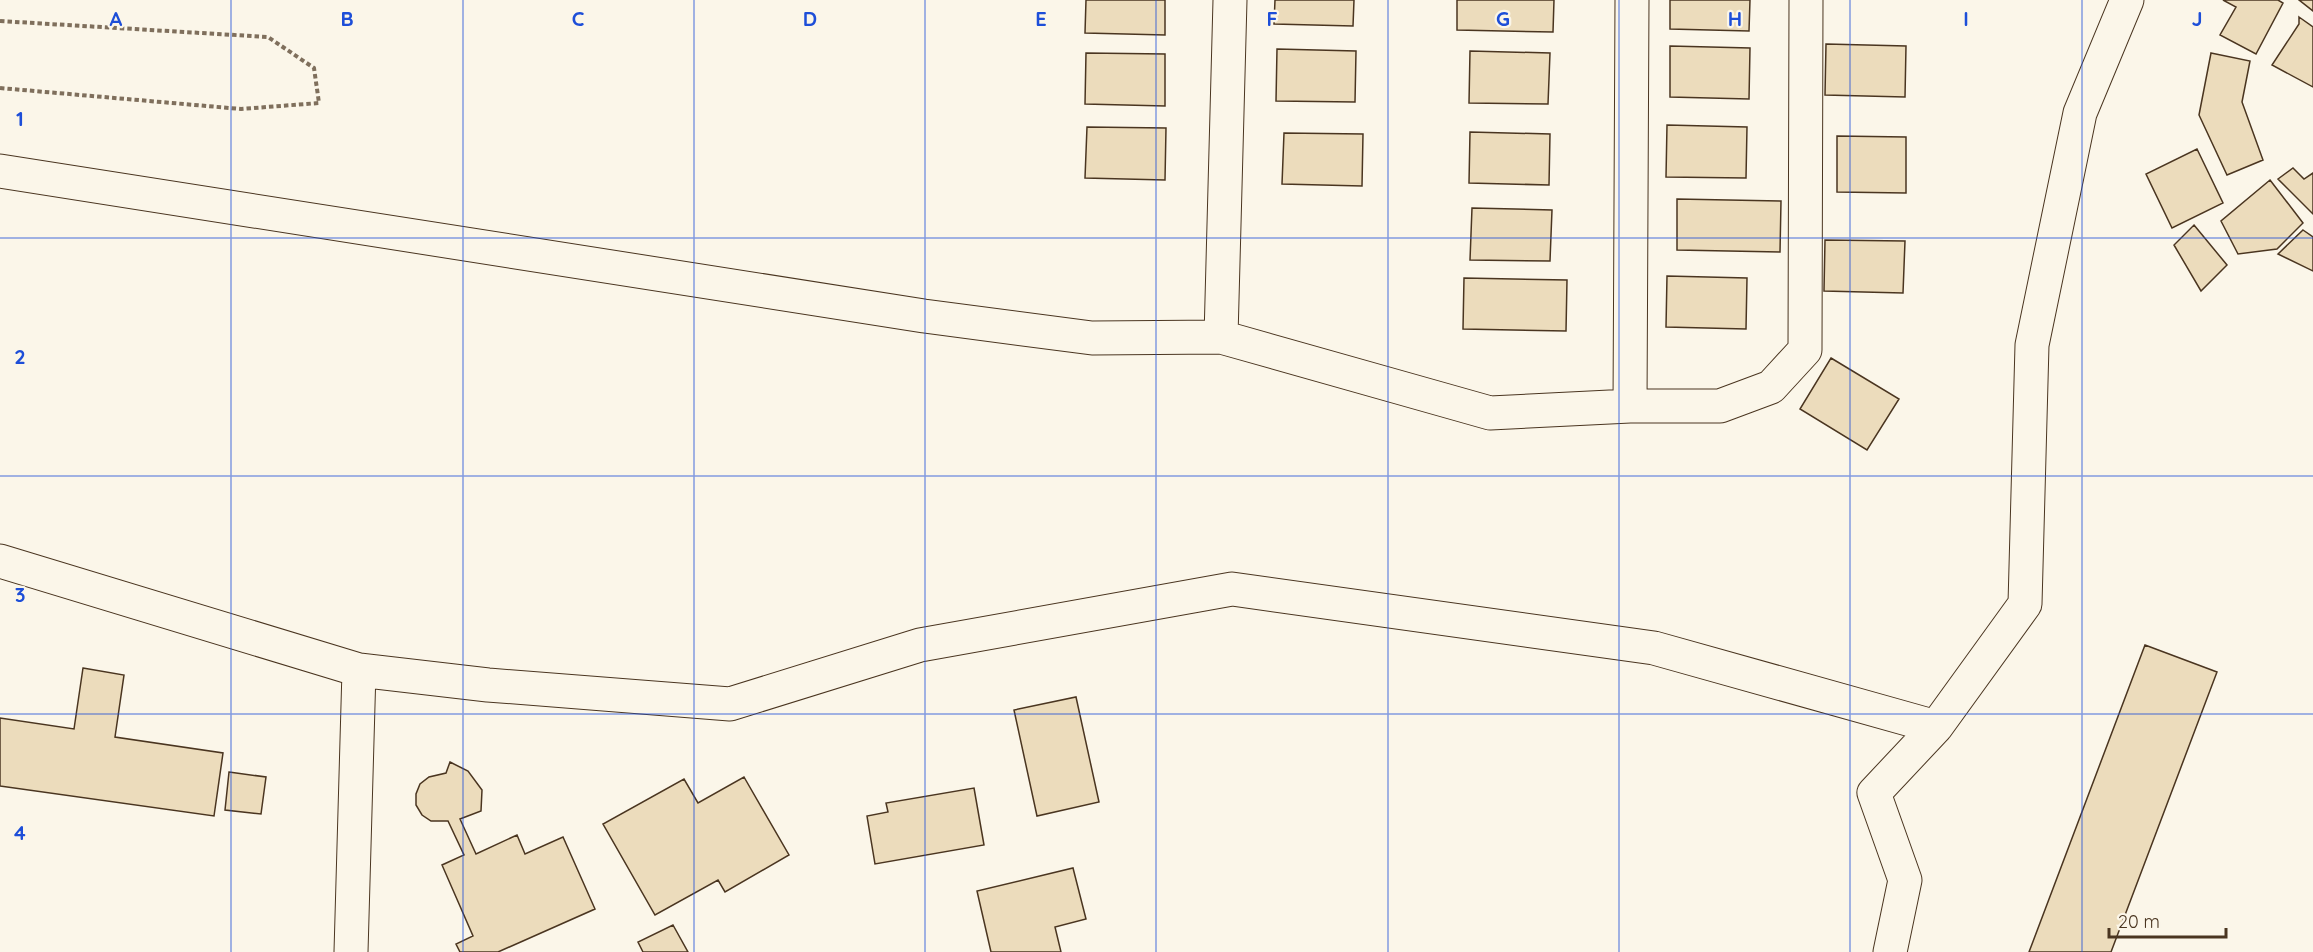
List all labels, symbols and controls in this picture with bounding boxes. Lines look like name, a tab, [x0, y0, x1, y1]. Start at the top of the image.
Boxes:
text: A	[110, 6, 123, 31]
text: B	[340, 6, 354, 31]
text: C	[572, 6, 585, 31]
text: D	[803, 6, 817, 31]
text: E	[1035, 6, 1047, 31]
text: F	[1266, 6, 1278, 31]
text: G	[1496, 6, 1510, 31]
text: H	[1728, 6, 1742, 31]
text: I	[1963, 6, 1969, 31]
text: J	[2191, 6, 2203, 31]
text: 1	[16, 106, 24, 131]
text: 2	[14, 344, 26, 369]
text: 3	[15, 582, 25, 607]
text: 4	[14, 820, 26, 845]
scale bar	[2109, 901, 2226, 939]
text: 20 m	[2118, 910, 2160, 933]

